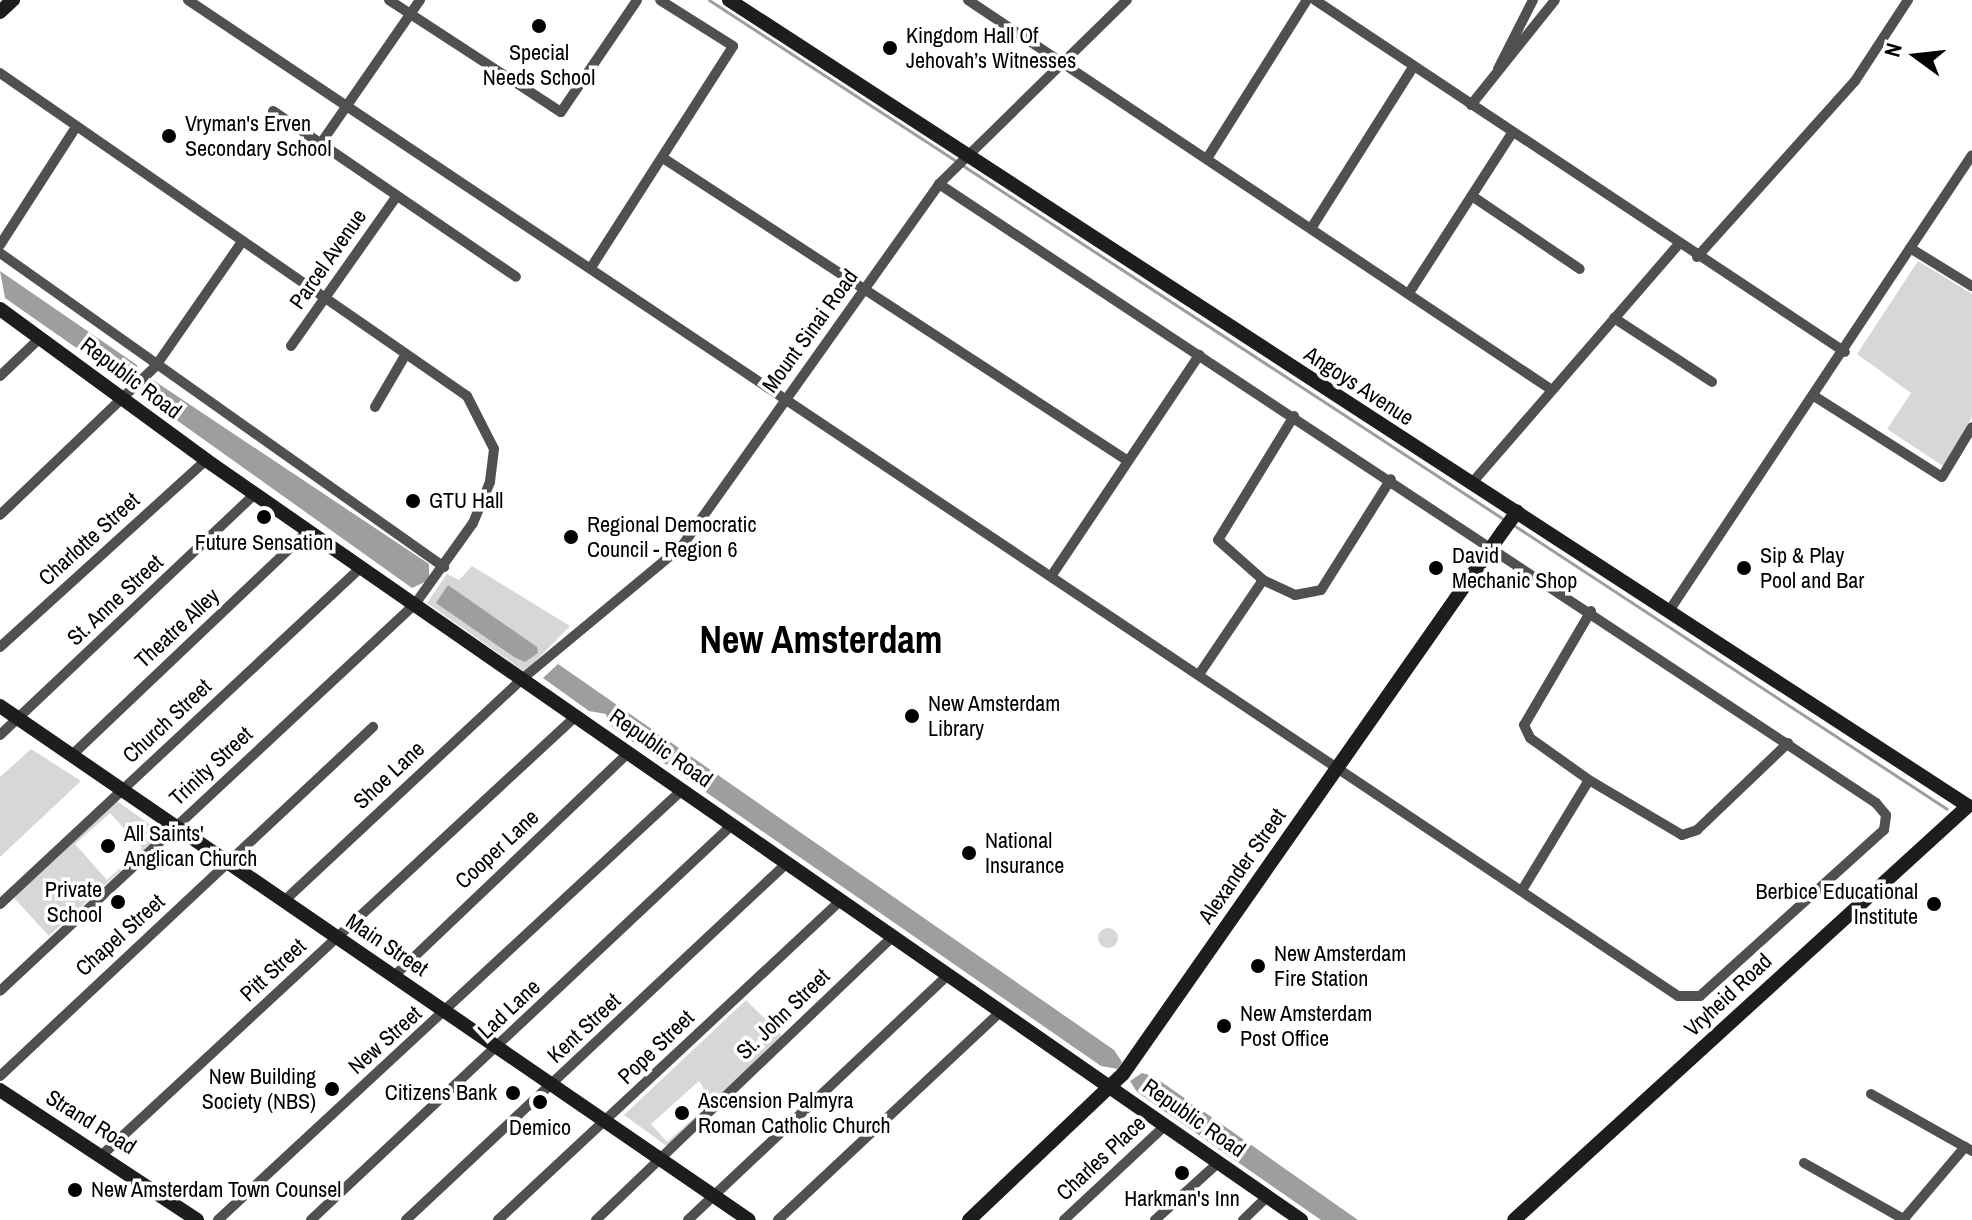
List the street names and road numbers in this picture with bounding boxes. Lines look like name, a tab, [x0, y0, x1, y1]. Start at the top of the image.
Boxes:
street label: Parcel Avenue	[284, 204, 372, 314]
street label: Mount Sinai Road	[757, 264, 863, 398]
street label: Republic Road	[75, 332, 187, 424]
street label: Angoys Avenue	[1299, 341, 1419, 431]
street label: Charlotte Street	[33, 487, 145, 591]
street label: St. Anne Street	[61, 549, 169, 651]
street label: Theatre Alley	[129, 582, 225, 674]
street label: Church Street	[117, 673, 217, 769]
street label: Republic Road	[605, 703, 717, 793]
street label: Trinity Street	[164, 721, 258, 811]
street label: Shoe Lane	[348, 736, 430, 814]
street label: Alexander Street	[1193, 803, 1291, 929]
street label: Cooper Lane	[450, 804, 544, 894]
street label: Chapel Street	[70, 888, 170, 982]
street label: Main Street	[341, 908, 433, 982]
street label: Pitt Street	[235, 933, 311, 1007]
street label: Vryheid Road	[1679, 948, 1777, 1042]
street label: St. John Street	[731, 963, 835, 1065]
street label: Lad Lane	[472, 974, 546, 1044]
street label: Kent Street	[542, 988, 626, 1068]
street label: New Street	[343, 1000, 427, 1080]
street label: Pope Street	[613, 1004, 699, 1090]
street label: Republic Road	[1138, 1073, 1250, 1163]
street label: Strand Road	[41, 1084, 141, 1160]
street label: Charles Place	[1051, 1110, 1151, 1206]

